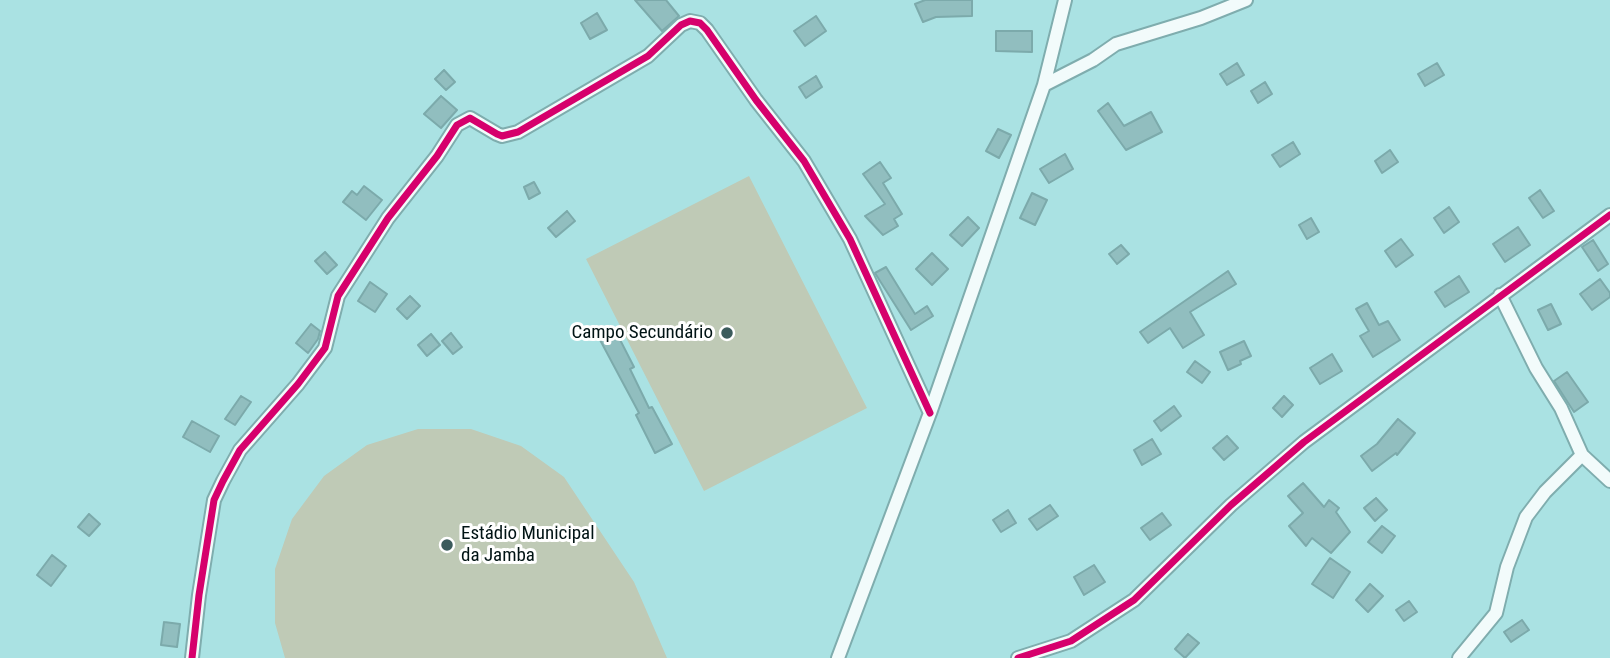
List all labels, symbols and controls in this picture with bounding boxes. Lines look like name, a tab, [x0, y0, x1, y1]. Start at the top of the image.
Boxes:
place label: Campo Secundário	[571, 322, 713, 344]
marker: Campo Secundário	[719, 325, 735, 341]
place label: Estádio Municipal da Jamba	[461, 523, 595, 567]
marker: Estádio Municipal da Jamba	[439, 537, 455, 553]

